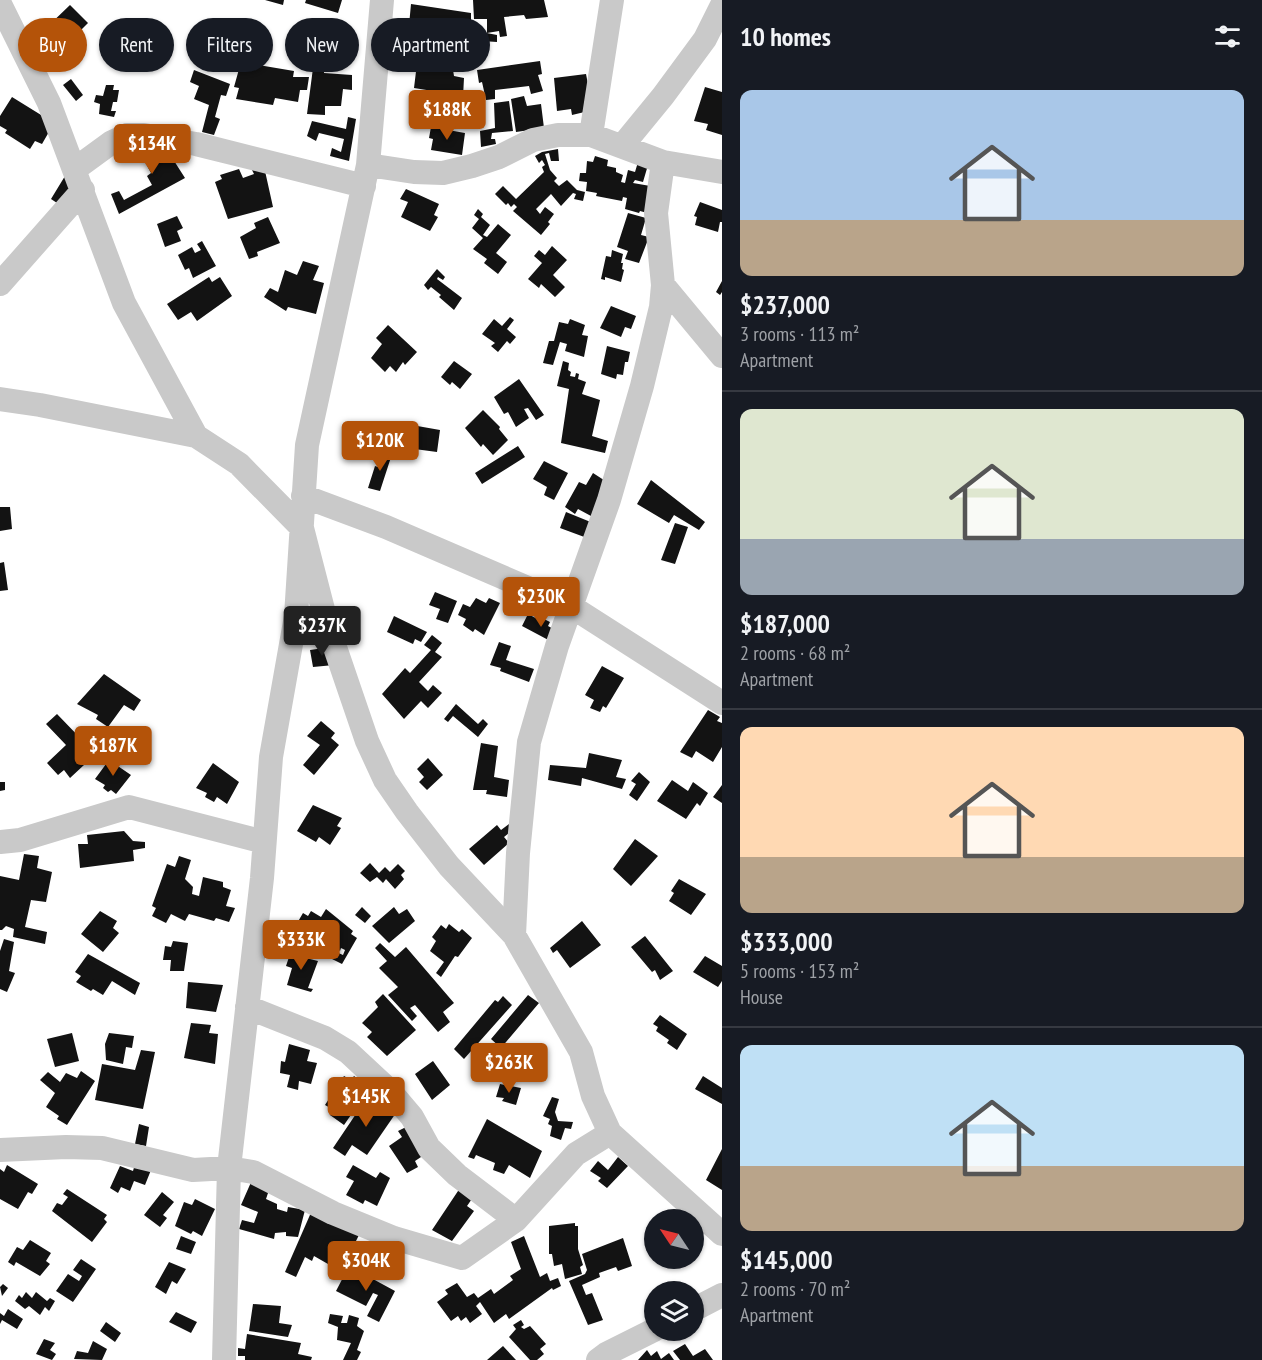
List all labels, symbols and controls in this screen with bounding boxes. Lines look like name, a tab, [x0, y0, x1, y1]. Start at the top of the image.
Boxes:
chip: Buy	[18, 18, 87, 72]
chip: Rent	[99, 18, 174, 72]
chip: Filters	[186, 18, 273, 72]
chip: New	[285, 18, 359, 72]
chip: Apartment	[371, 18, 490, 72]
text: 10 homes	[740, 20, 831, 53]
icon: filters	[1211, 20, 1244, 53]
pin: $188K	[405, 90, 489, 141]
text: $188K	[423, 96, 471, 122]
pin: $134K	[110, 124, 194, 175]
icon: home	[938, 129, 1046, 237]
text: $134K	[128, 130, 176, 156]
text: $237,000	[740, 288, 830, 321]
text: 3 rooms · 113 m²	[740, 321, 859, 347]
text: Apartment	[740, 347, 813, 373]
pin: $120K	[338, 421, 422, 472]
text: $120K	[356, 427, 404, 453]
icon: home	[938, 448, 1046, 556]
pin: $230K	[499, 577, 583, 628]
text: $230K	[517, 583, 565, 609]
pin: $237K	[280, 606, 364, 657]
text: $187,000	[740, 607, 830, 640]
text: $237K	[298, 612, 346, 638]
text: 2 rooms · 68 m²	[740, 640, 850, 666]
text: Apartment	[740, 666, 813, 692]
pin: $187K	[71, 726, 155, 777]
text: $187K	[89, 732, 137, 758]
icon: home	[938, 766, 1046, 874]
pin: $333K	[259, 920, 343, 971]
text: $333,000	[740, 925, 833, 958]
text: $333K	[277, 926, 325, 952]
text: 5 rooms · 153 m²	[740, 958, 859, 984]
text: House	[740, 984, 783, 1010]
pin: $263K	[467, 1043, 551, 1094]
text: $263K	[485, 1049, 533, 1075]
pin: $145K	[324, 1077, 408, 1128]
text: $145K	[342, 1083, 390, 1109]
icon: home	[938, 1084, 1046, 1192]
north arrow	[644, 1209, 704, 1269]
map controls	[644, 1209, 704, 1341]
pin: $304K	[324, 1241, 408, 1292]
text: $145,000	[740, 1243, 833, 1276]
text: $304K	[342, 1247, 390, 1273]
text: 2 rooms · 70 m²	[740, 1276, 850, 1302]
button: layers	[644, 1281, 704, 1341]
text: Apartment	[740, 1302, 813, 1328]

